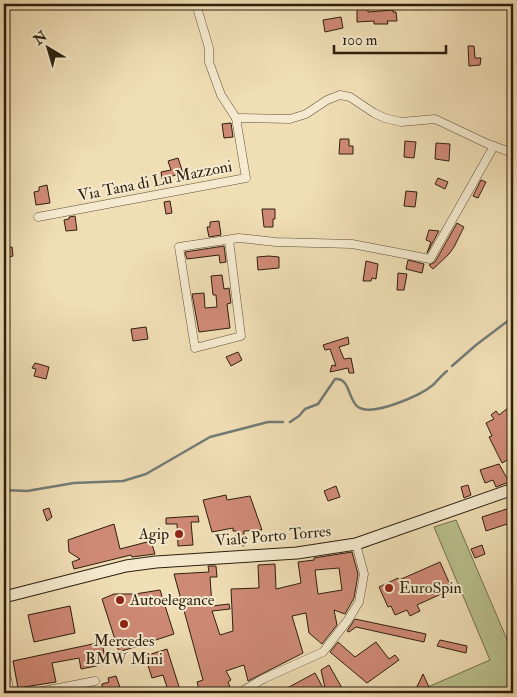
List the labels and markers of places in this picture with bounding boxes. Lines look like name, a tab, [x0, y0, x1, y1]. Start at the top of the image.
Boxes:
place label: Agip	[138, 524, 169, 545]
marker: Agip	[173, 528, 185, 540]
place label: EuroSpin	[399, 578, 462, 599]
marker: EuroSpin	[383, 582, 395, 594]
place label: Autoelegance	[129, 590, 215, 610]
marker: Autoelegance	[114, 594, 126, 606]
marker: Mercedes BMW Mini	[118, 618, 130, 630]
place label: Mercedes BMW Mini	[85, 631, 163, 669]

